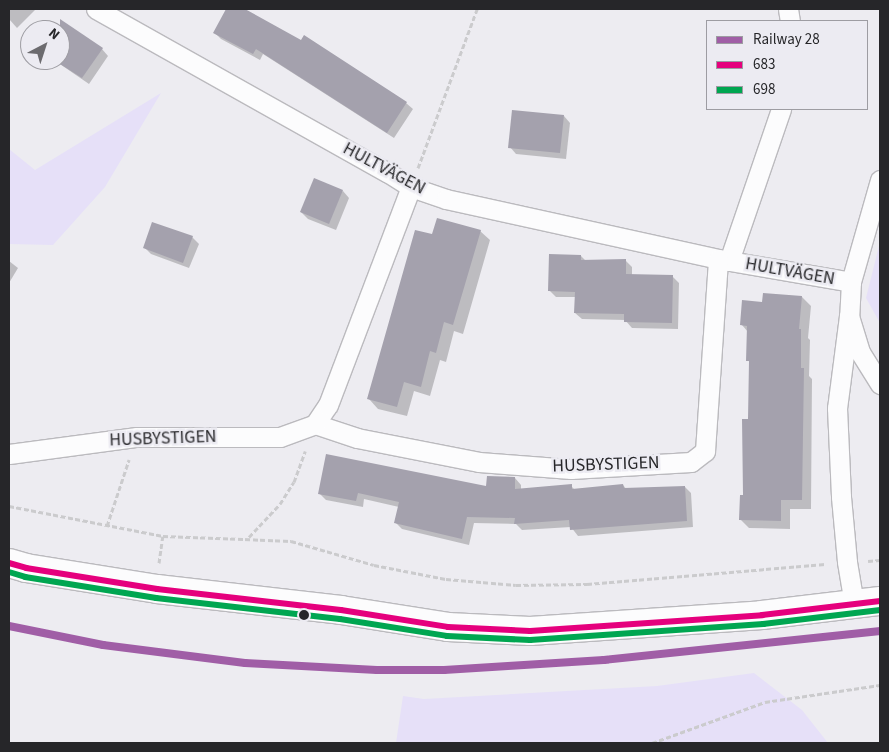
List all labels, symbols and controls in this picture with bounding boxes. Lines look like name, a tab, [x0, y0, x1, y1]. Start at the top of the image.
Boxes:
north arrow	[20, 20, 70, 70]
legend	[706, 20, 869, 110]
text: N	[44, 24, 64, 45]
text: Railway 28	[753, 29, 820, 50]
text: 683	[753, 54, 775, 75]
text: 698	[753, 79, 775, 100]
street label: HULTVÄGEN	[339, 138, 429, 200]
street label: HULTVÄGEN	[744, 254, 836, 290]
street label: HUSBYSTIGEN	[109, 426, 217, 452]
street label: HUSBYSTIGEN	[552, 452, 660, 478]
unlabelled marker	[299, 610, 309, 620]

